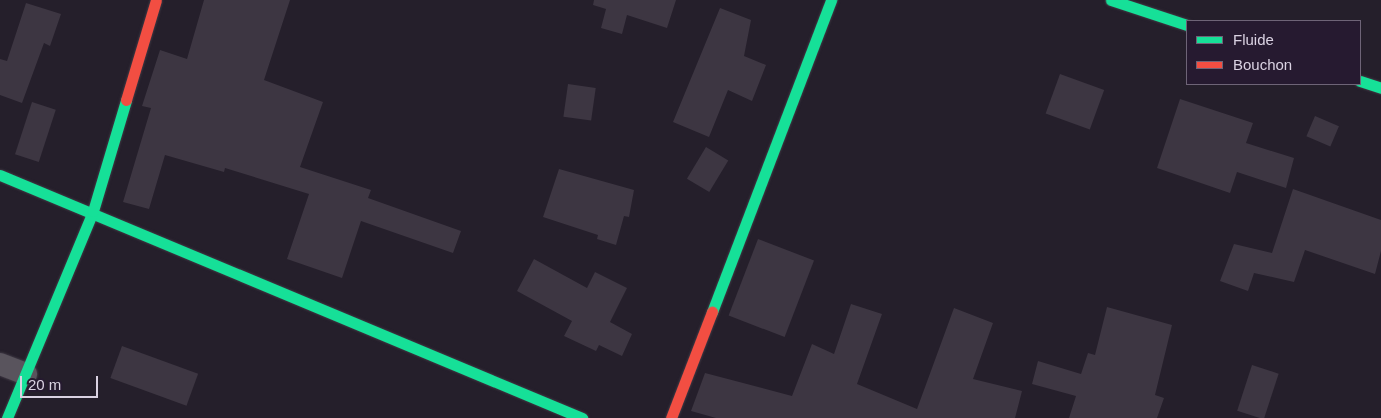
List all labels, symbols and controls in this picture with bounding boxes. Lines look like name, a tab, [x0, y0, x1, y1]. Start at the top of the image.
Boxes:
legend	[1186, 20, 1361, 85]
text: Fluide	[1233, 31, 1274, 48]
text: Bouchon	[1233, 56, 1292, 73]
scale bar	[22, 366, 100, 398]
text: 20 m	[28, 376, 61, 393]

